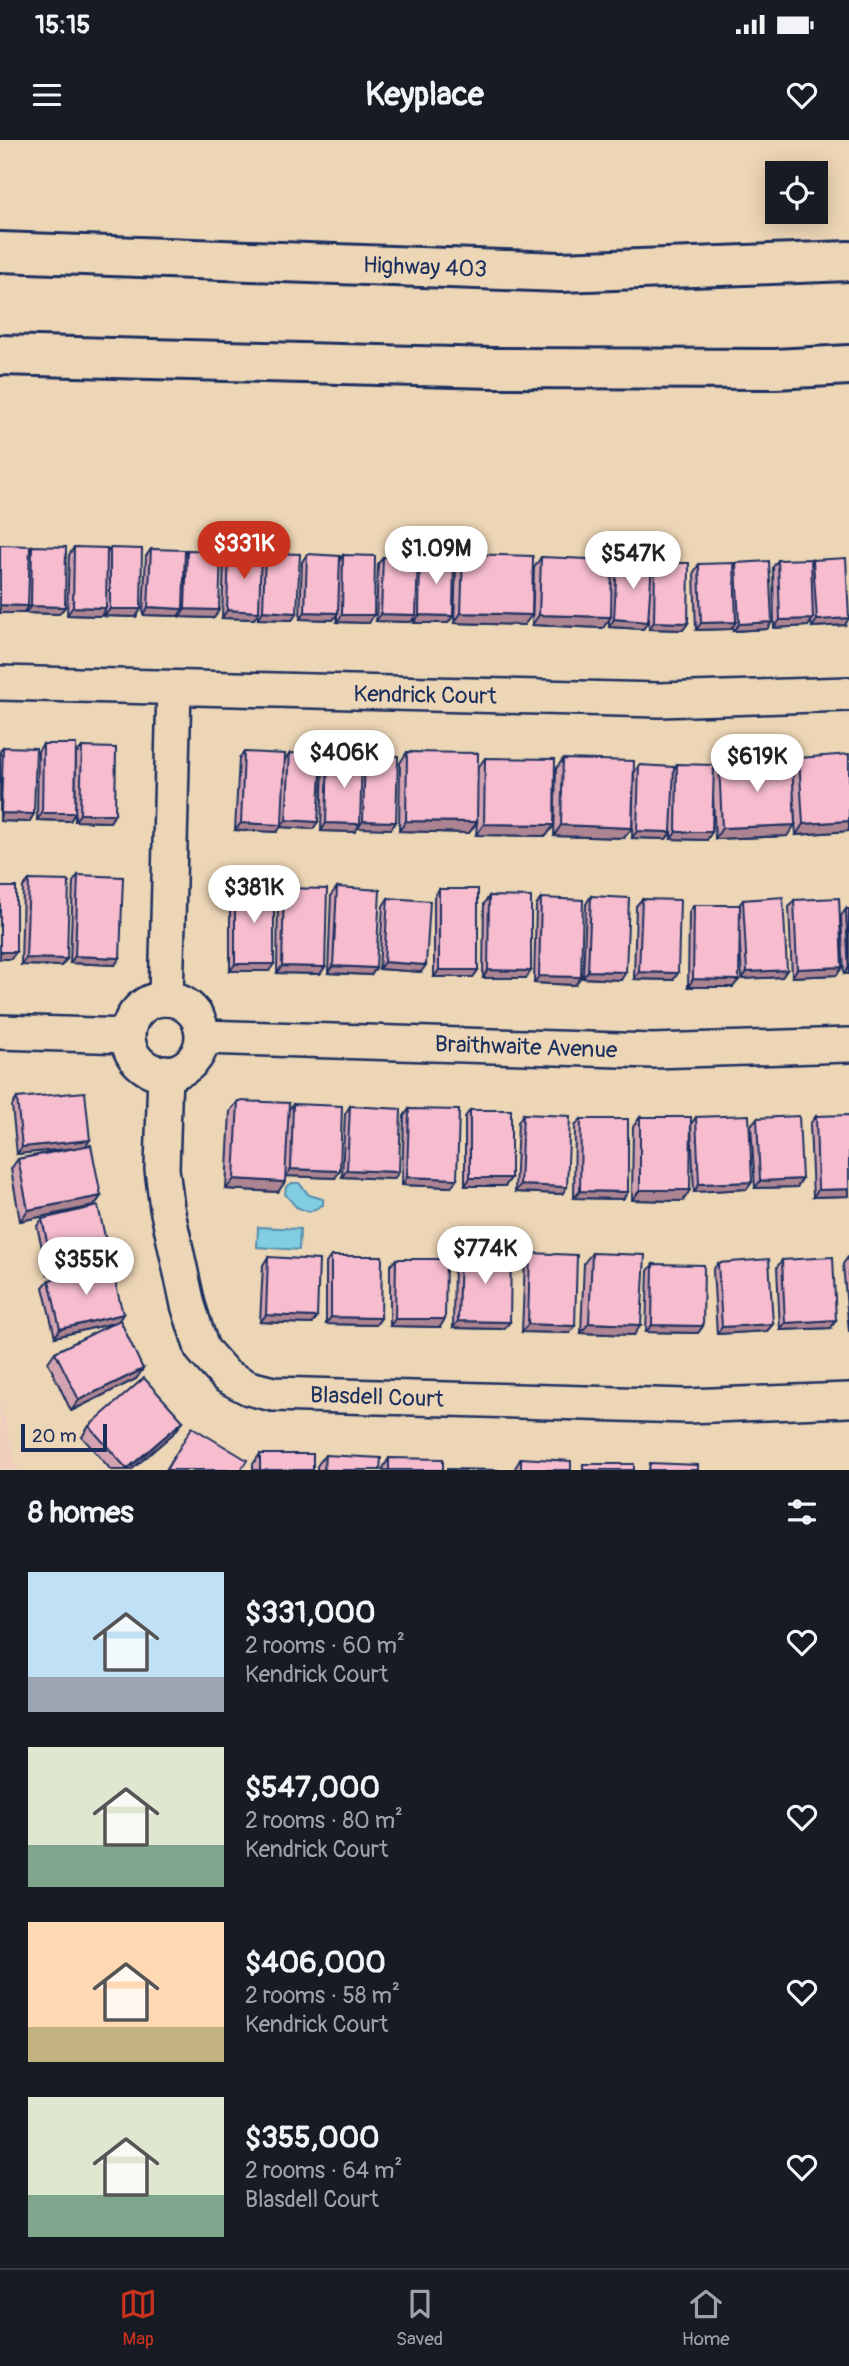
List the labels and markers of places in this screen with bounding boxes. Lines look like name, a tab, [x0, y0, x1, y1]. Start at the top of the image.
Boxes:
pin: $331K	[195, 522, 293, 581]
pin: $1.09M	[379, 526, 493, 586]
pin: $547K	[584, 532, 682, 591]
pin: $406K	[295, 730, 393, 790]
pin: $619K	[708, 734, 806, 794]
pin: $381K	[205, 866, 303, 925]
pin: $774K	[436, 1226, 534, 1286]
pin: $355K	[37, 1238, 135, 1297]

